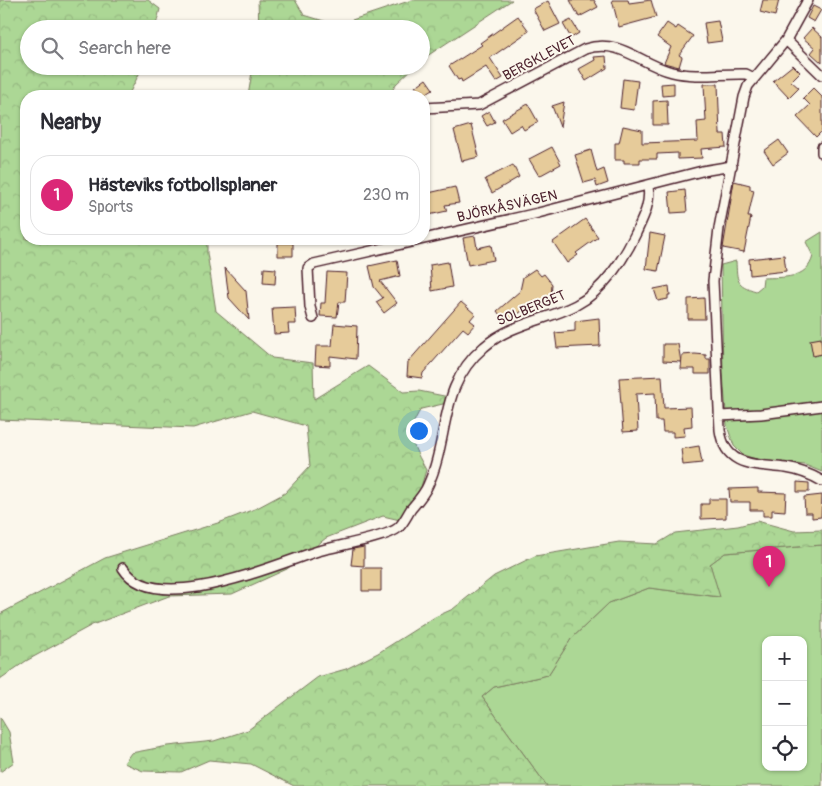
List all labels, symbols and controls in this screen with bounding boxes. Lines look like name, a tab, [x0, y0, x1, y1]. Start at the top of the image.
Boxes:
search box	[20, 20, 430, 75]
street label: BERGKLEVET	[500, 32, 578, 84]
icon: search	[38, 34, 66, 62]
text: Search here	[78, 36, 171, 60]
text: Nearby	[40, 109, 101, 136]
text: Hästeviks fotbollsplaner	[88, 173, 277, 197]
street label: BJÖRKÅSVÄGEN	[455, 184, 559, 226]
text: 1	[54, 185, 60, 205]
text: 230 m	[363, 185, 409, 205]
text: Sports	[88, 197, 133, 217]
street label: SOLBERGET	[494, 286, 568, 329]
your location	[406, 418, 432, 444]
pin: 1	[753, 546, 785, 587]
map controls	[762, 636, 807, 771]
button: +	[762, 636, 807, 681]
button: −	[762, 681, 807, 726]
button: locate	[762, 726, 807, 771]

